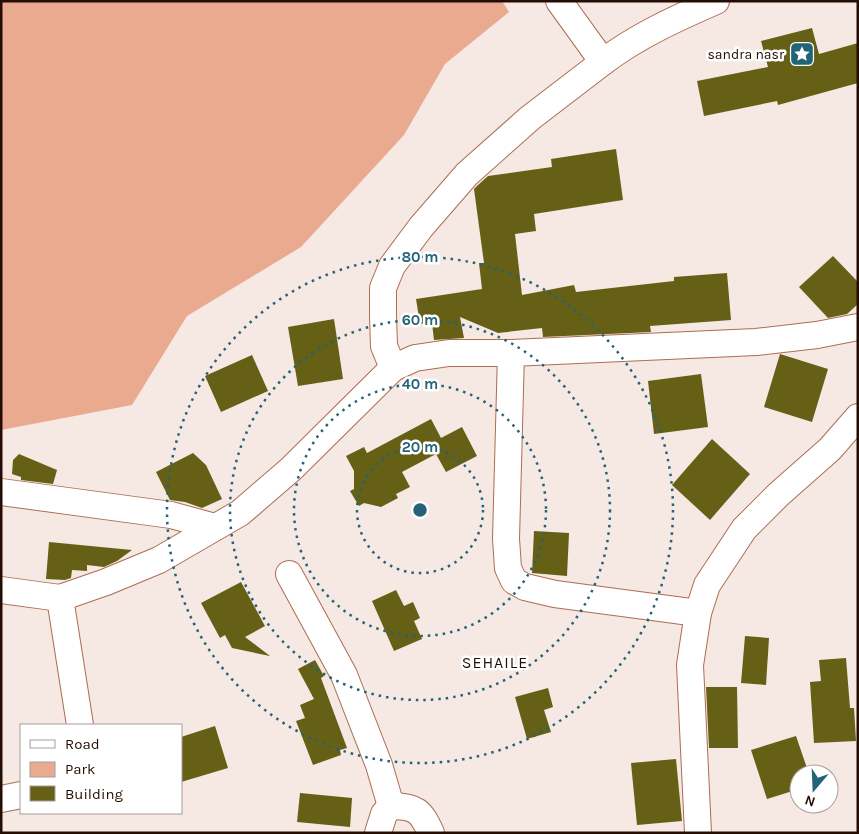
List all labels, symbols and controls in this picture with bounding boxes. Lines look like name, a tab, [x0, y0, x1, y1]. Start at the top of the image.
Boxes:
place icon: sandra nasr	[789, 41, 815, 67]
place label: sandra nasr	[708, 46, 785, 63]
text: 80 m	[401, 248, 439, 266]
text: 60 m	[402, 311, 438, 329]
text: 40 m	[402, 375, 438, 393]
text: 20 m	[402, 438, 438, 456]
centre of rings	[411, 501, 429, 519]
district label: SEHAILE	[462, 653, 528, 672]
legend	[20, 724, 182, 814]
text: Road	[65, 735, 100, 753]
text: Park	[65, 760, 95, 778]
north arrow	[789, 764, 839, 814]
text: Building	[65, 785, 123, 803]
text: N	[802, 791, 817, 810]

